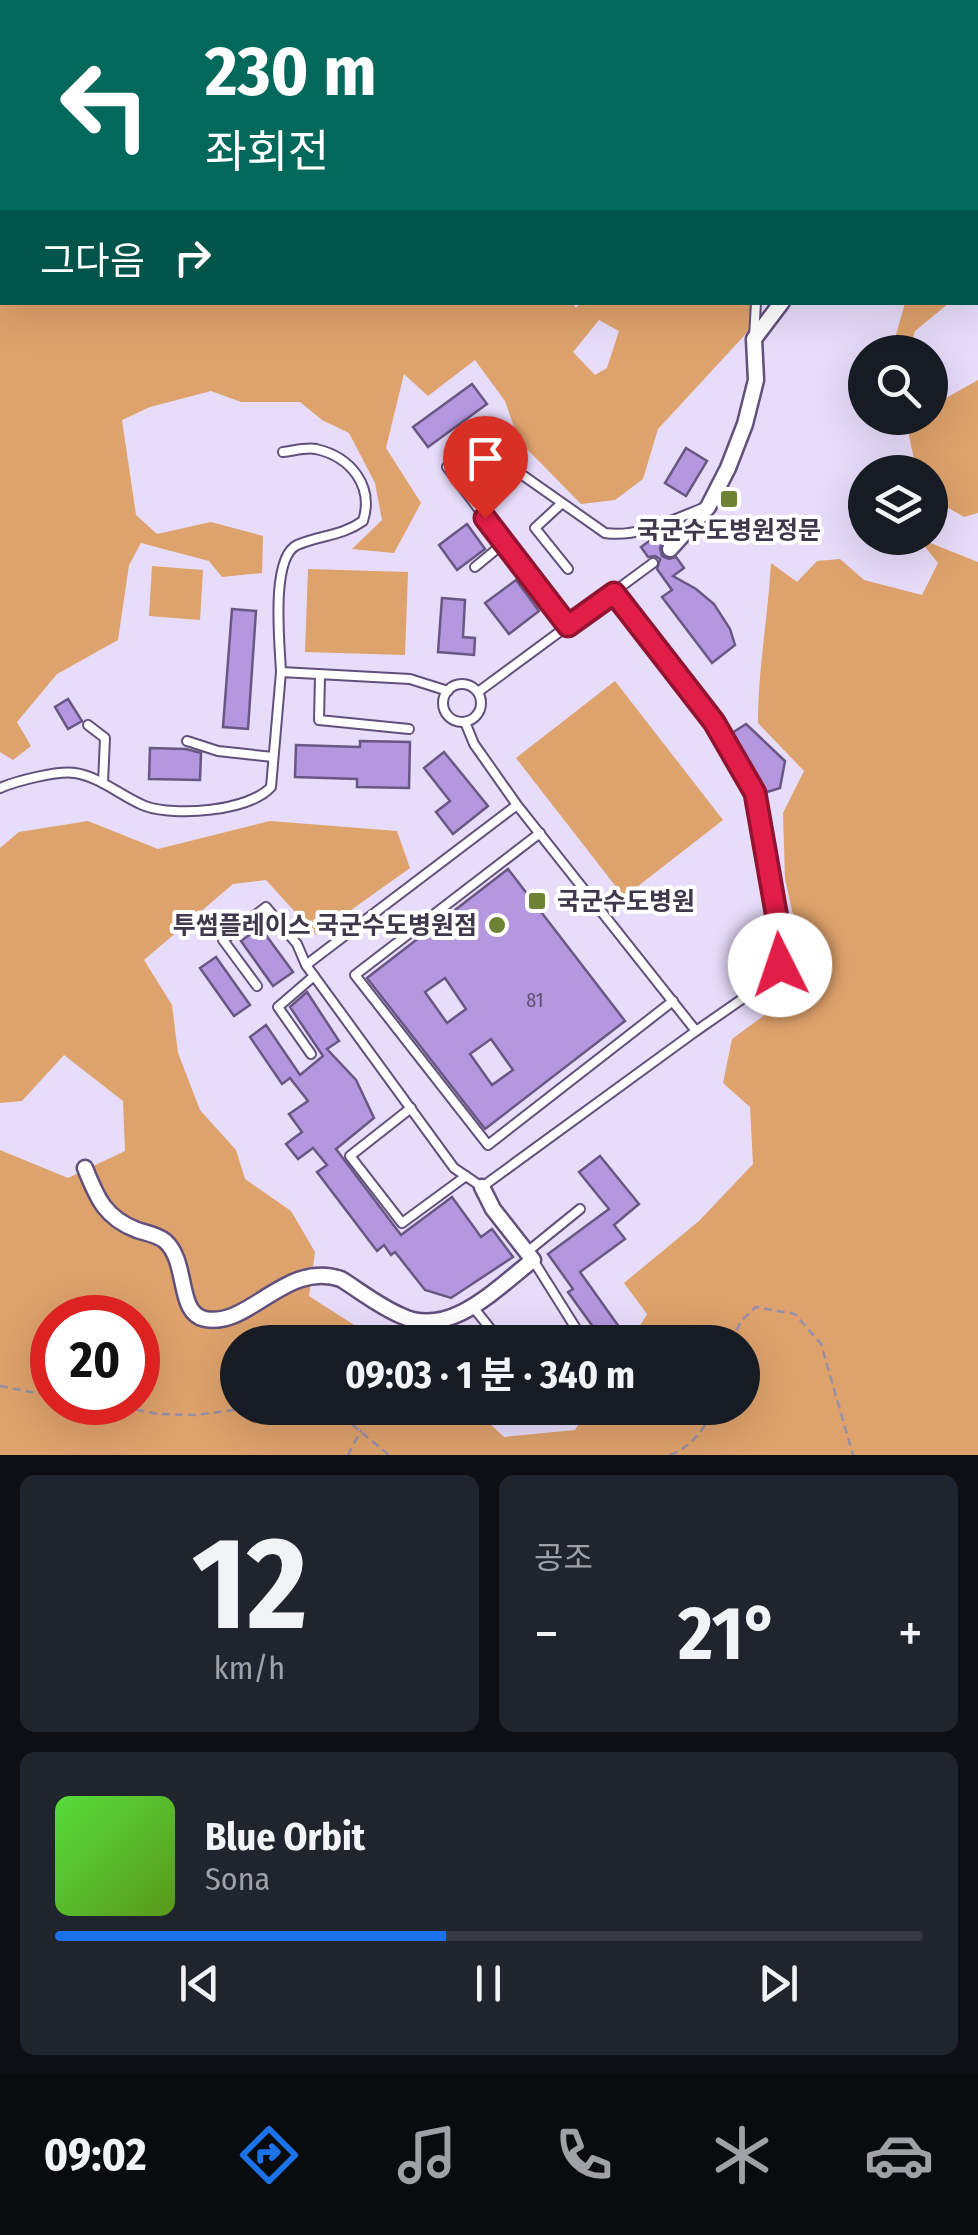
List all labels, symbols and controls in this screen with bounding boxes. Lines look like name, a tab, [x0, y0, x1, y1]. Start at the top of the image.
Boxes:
text: 230 m	[205, 30, 377, 114]
icon: left	[40, 40, 170, 170]
text: 좌회전	[205, 125, 329, 179]
icon: right	[165, 230, 220, 285]
text: 그다음	[40, 238, 145, 284]
map controls	[848, 335, 948, 555]
button: search	[848, 335, 948, 435]
pin	[443, 416, 528, 519]
icon: arrive	[458, 431, 513, 486]
button: layers	[848, 455, 948, 555]
marker: 국군수도병원정문	[718, 488, 740, 510]
place label: 국군수도병원정문	[637, 516, 821, 546]
place label: 국군수도병원	[557, 887, 695, 917]
marker: 국군수도병원	[526, 890, 548, 912]
place label: 투썸플레이스 국군수도병원점	[173, 911, 477, 941]
position arrow	[728, 913, 832, 1017]
marker: 투썸플레이스 국군수도병원점	[486, 914, 508, 936]
house number: 81	[526, 988, 544, 1012]
speed limit sign: 20	[30, 1295, 160, 1425]
text: 09:03 · 1 분 · 340 m	[345, 1352, 635, 1398]
text: 12	[192, 1506, 307, 1662]
text: 공조	[534, 1539, 593, 1577]
text: 21°	[678, 1589, 779, 1679]
text: −	[534, 1601, 559, 1667]
text: +	[898, 1601, 923, 1667]
text: km/h	[214, 1649, 285, 1687]
text: Blue Orbit	[205, 1814, 365, 1860]
text: Sona	[205, 1860, 270, 1898]
icon: previous	[172, 1956, 227, 2011]
icon: pause	[461, 1956, 516, 2011]
icon: next	[751, 1956, 806, 2011]
icon: directions	[234, 2120, 304, 2190]
icon: music	[392, 2120, 462, 2190]
icon: phone	[549, 2120, 619, 2190]
icon: climate	[707, 2120, 777, 2190]
icon: car	[864, 2120, 934, 2190]
text: 09:02	[44, 2128, 147, 2182]

